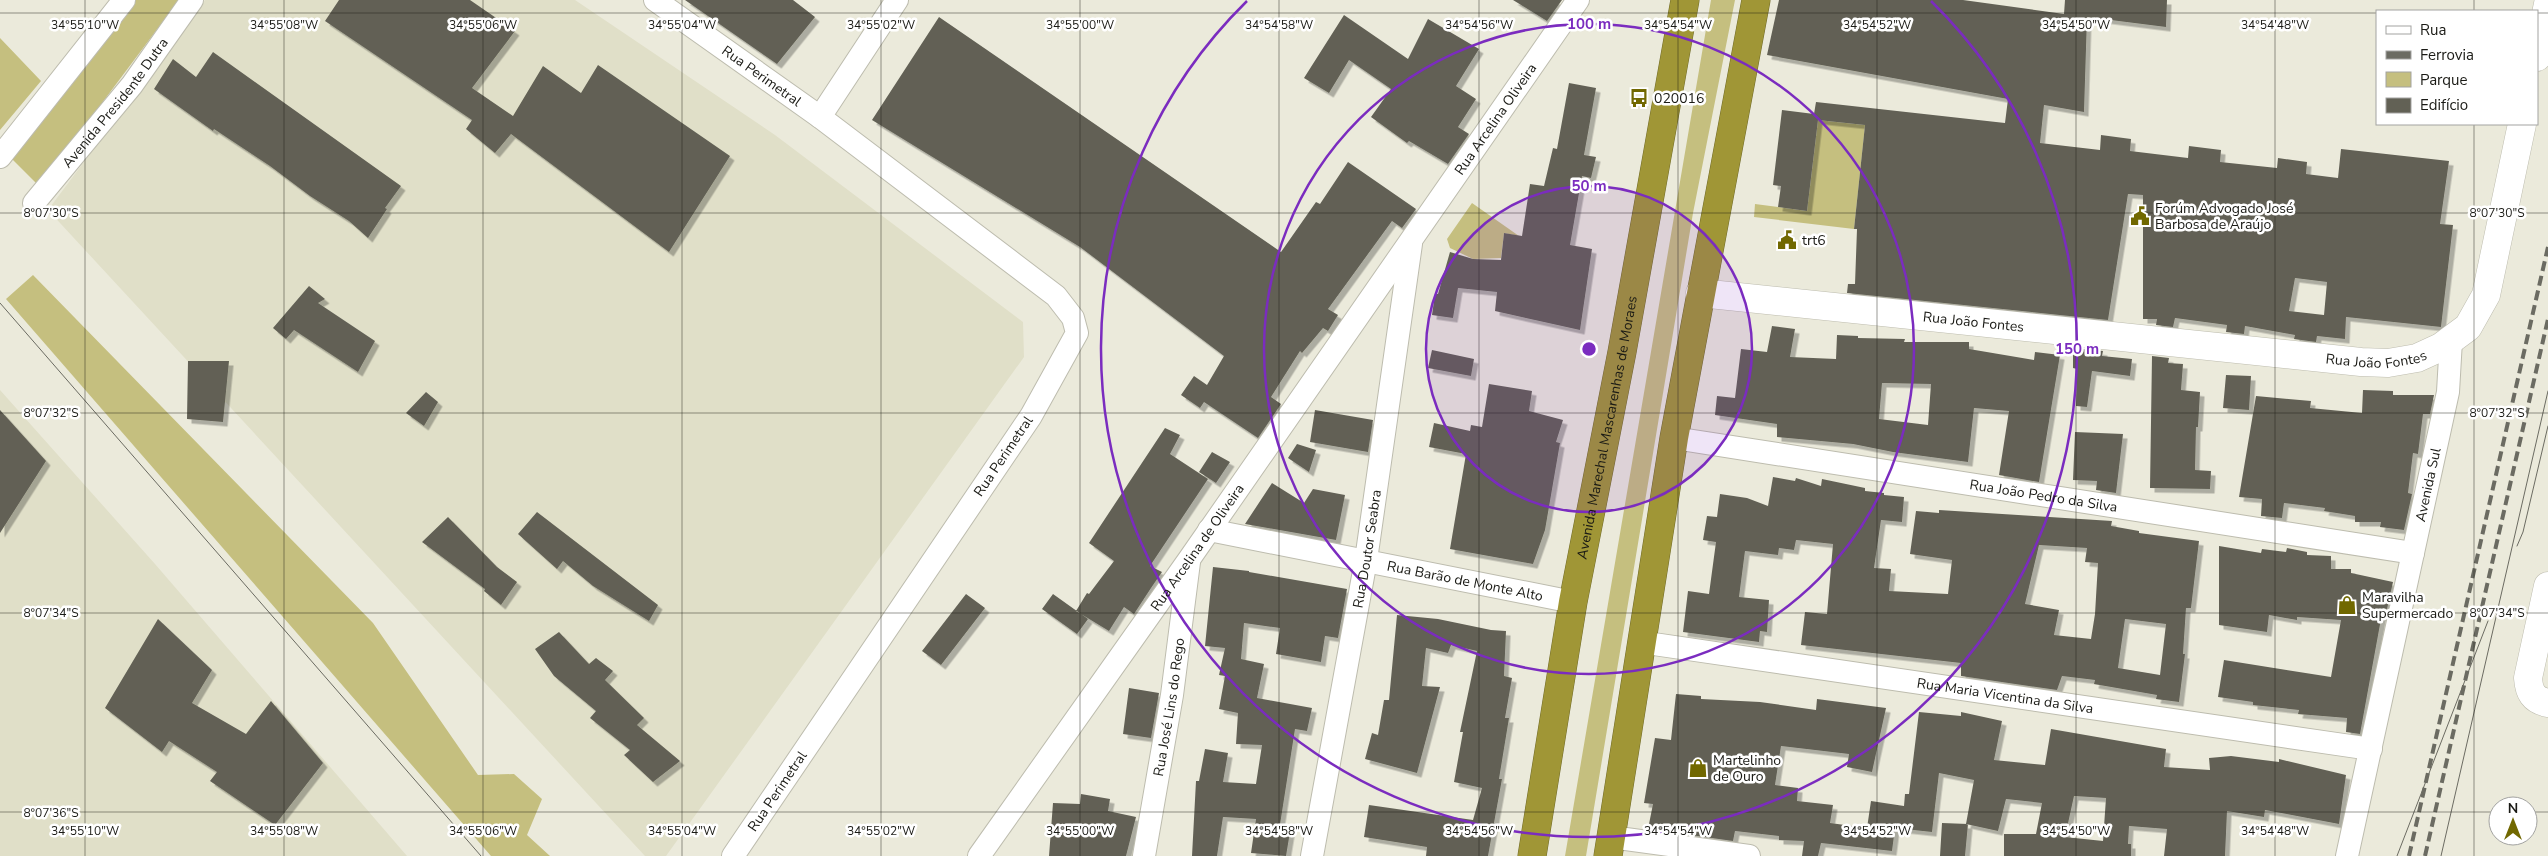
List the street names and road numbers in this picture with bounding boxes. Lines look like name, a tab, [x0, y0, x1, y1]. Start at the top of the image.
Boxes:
street label: Avenida Presidente Dutra	[58, 34, 173, 172]
street label: Rua Perimetral	[718, 41, 806, 111]
street label: Rua Arcelina Oliveira	[1450, 60, 1541, 179]
street label: Avenida Marechal Mascarenhas de Moraes	[1573, 294, 1642, 561]
street label: Rua João Fontes	[1922, 307, 2025, 337]
street label: Rua João Fontes	[2325, 346, 2430, 373]
street label: Rua Perimetral	[969, 412, 1038, 500]
street label: Avenida Sul	[2411, 445, 2446, 524]
street label: Rua João Pedro da Silva	[1968, 475, 2119, 517]
street label: Rua Arcelina de Oliveira	[1146, 480, 1249, 615]
street label: Rua Doutor Seabra	[1348, 489, 1386, 610]
street label: Rua Barão de Monte Alto	[1385, 556, 1545, 606]
street label: Rua José Lins do Rego	[1149, 637, 1189, 778]
street label: Rua Maria Vicentina da Silva	[1915, 674, 2095, 718]
street label: Rua Perimetral	[743, 747, 812, 835]

